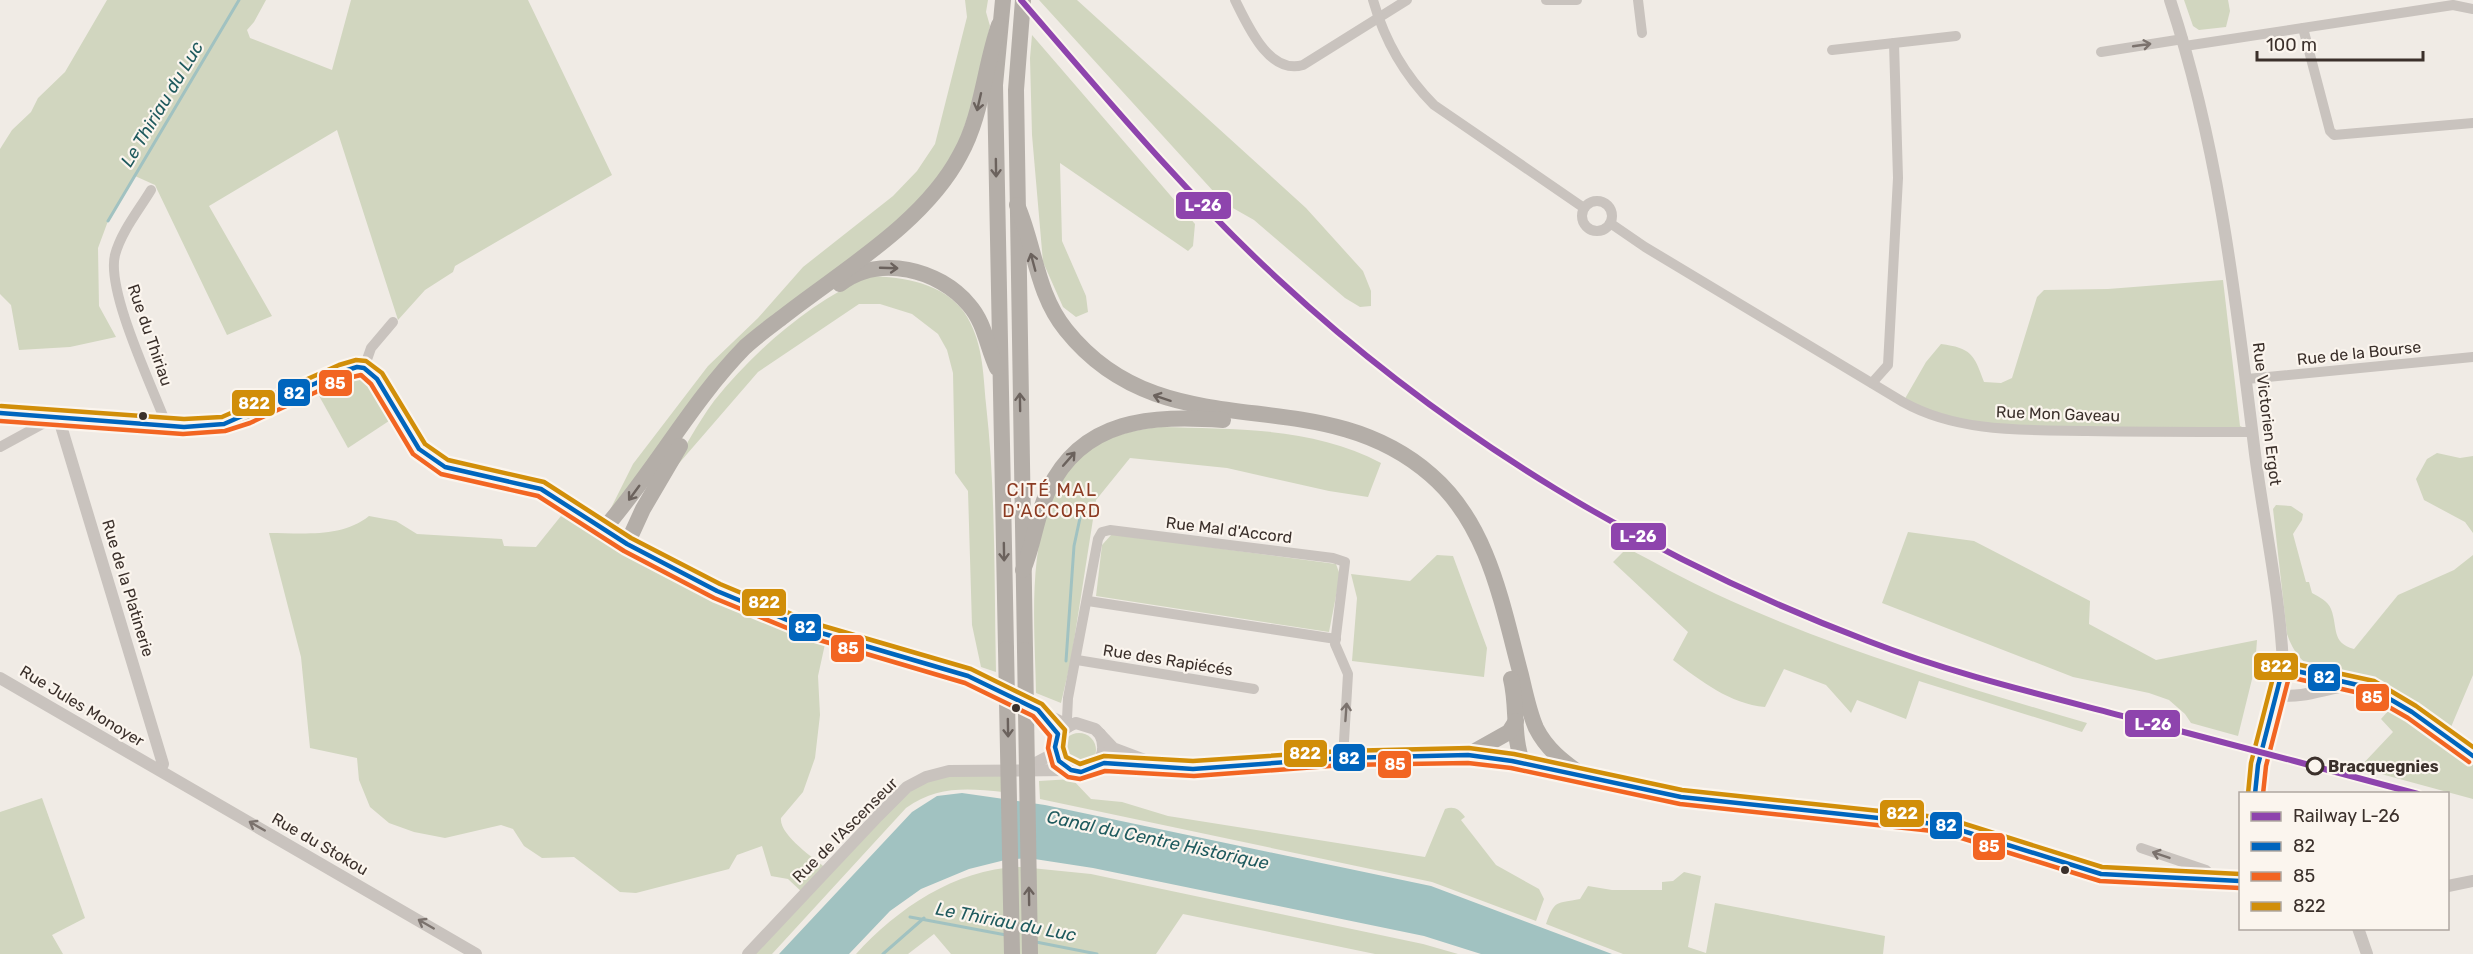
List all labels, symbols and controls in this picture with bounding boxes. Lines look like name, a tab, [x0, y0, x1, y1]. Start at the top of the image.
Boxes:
scale bar	[2257, 24, 2424, 62]
text: 100 m	[2266, 34, 2317, 56]
water label: Le Thiriau du Luc	[116, 37, 208, 171]
one-way arrow	[2132, 40, 2151, 51]
one-way arrow	[972, 92, 984, 111]
one-way arrow	[990, 157, 1002, 177]
line badge: L-26	[1175, 191, 1232, 220]
text: L-26	[1184, 196, 1222, 215]
one-way arrow	[1027, 253, 1039, 272]
one-way arrow	[878, 262, 898, 274]
street label: Rue du Thiriau	[124, 281, 176, 389]
street label: Rue de la Bourse	[2296, 337, 2422, 369]
street label: Rue Victorien Ergot	[2249, 341, 2285, 487]
line badge: 85	[318, 369, 353, 397]
text: 85	[324, 374, 346, 393]
line badge: 82	[277, 378, 311, 407]
text: 82	[283, 384, 305, 403]
line badge: 822	[231, 389, 276, 417]
one-way arrow	[1153, 391, 1171, 402]
one-way arrow	[1014, 393, 1026, 413]
text: 822	[238, 394, 270, 413]
street label: Rue Mon Gaveau	[1996, 402, 2120, 426]
unlabelled marker	[137, 410, 149, 422]
one-way arrow	[1062, 452, 1076, 467]
district label: CITÉ MAL D'ACCORD	[1002, 479, 1102, 522]
one-way arrow	[628, 485, 640, 501]
street label: Rue Mal d'Accord	[1165, 513, 1293, 547]
street label: Rue de la Platinerie	[98, 517, 158, 659]
line badge: L-26	[1610, 522, 1667, 551]
text: L-26	[1619, 527, 1657, 546]
one-way arrow	[998, 541, 1009, 561]
line badge: 822	[741, 588, 787, 617]
text: 822	[748, 593, 780, 612]
line badge: 82	[788, 613, 822, 642]
text: 82	[794, 618, 816, 637]
line badge: 85	[830, 634, 865, 663]
text: 85	[837, 639, 859, 658]
street label: Rue des Rapiécés	[1102, 640, 1234, 680]
line badge: 822	[2253, 652, 2299, 681]
text: 822	[2260, 657, 2292, 676]
street label: Rue Jules Monoyer	[16, 661, 148, 751]
line badge: 82	[2307, 663, 2341, 692]
text: 82	[2313, 668, 2335, 687]
line badge: 85	[2355, 683, 2390, 712]
text: 85	[2361, 688, 2383, 707]
unlabelled marker	[1010, 702, 1022, 714]
one-way arrow	[1341, 702, 1352, 722]
line badge: L-26	[2124, 709, 2181, 738]
text: L-26	[2134, 715, 2172, 734]
one-way arrow	[1002, 718, 1014, 738]
line badge: 822	[1283, 739, 1328, 768]
line badge: 82	[1332, 743, 1366, 772]
text: 822	[1289, 744, 1321, 763]
text: 82	[1338, 749, 1360, 768]
line badge: 85	[1377, 750, 1412, 779]
text: 85	[1384, 755, 1406, 774]
marker: Bracquegnies	[2306, 757, 2324, 775]
place label: Bracquegnies	[2328, 757, 2439, 776]
street label: Rue de l'Ascenseur	[788, 773, 902, 887]
legend	[2239, 792, 2449, 930]
line badge: 822	[1879, 799, 1925, 828]
text: 822	[1886, 804, 1918, 823]
text: Railway L-26	[2293, 805, 2400, 827]
water label: Canal du Centre Historique	[1045, 806, 1271, 874]
street label: Rue du Stokou	[268, 809, 372, 879]
line badge: 82	[1929, 811, 1963, 840]
text: 82	[1935, 816, 1957, 835]
one-way arrow	[249, 820, 266, 832]
line badge: 85	[1972, 832, 2006, 861]
text: 82	[2293, 835, 2315, 857]
text: 85	[1978, 837, 2000, 856]
one-way arrow	[2152, 849, 2171, 860]
unlabelled marker	[2059, 864, 2071, 876]
text: 85	[2293, 865, 2315, 887]
one-way arrow	[1024, 886, 1035, 906]
text: 822	[2293, 895, 2326, 917]
water label: Le Thiriau du Luc	[934, 898, 1078, 946]
one-way arrow	[418, 918, 435, 930]

